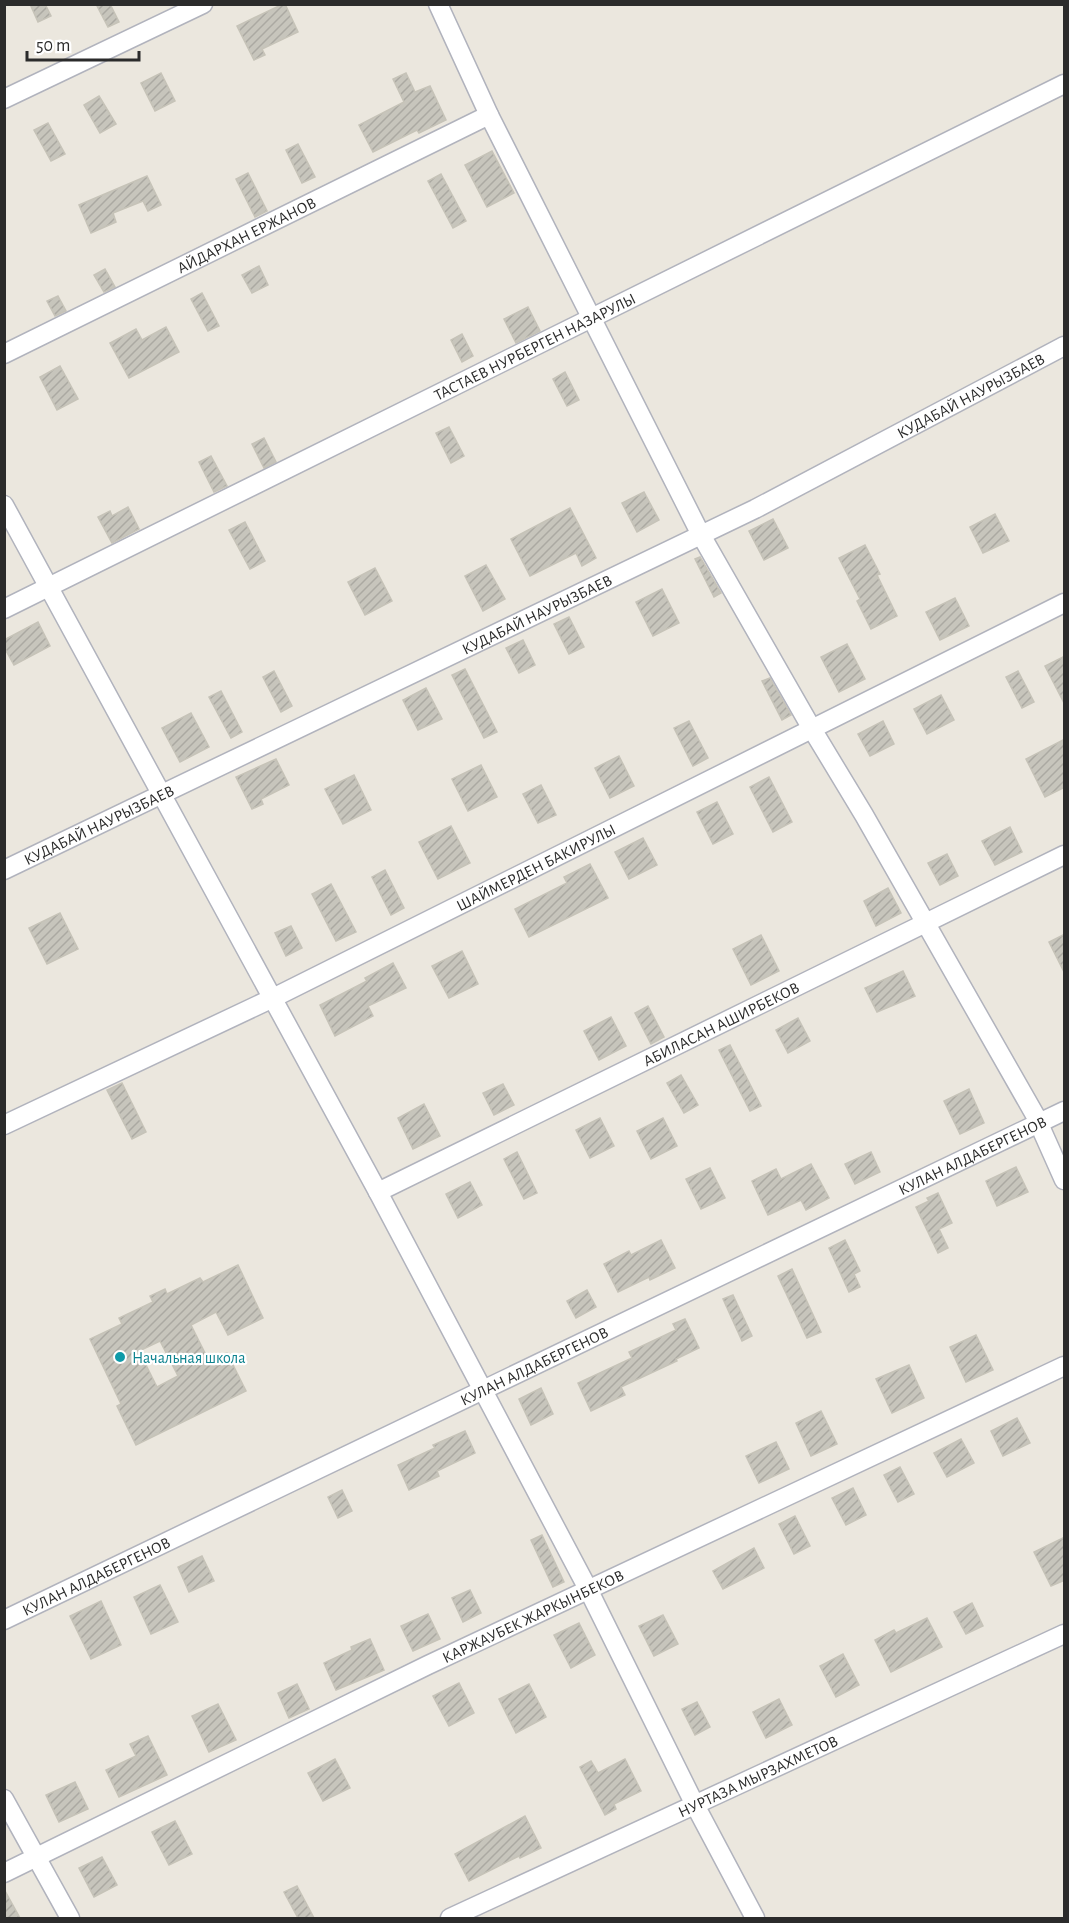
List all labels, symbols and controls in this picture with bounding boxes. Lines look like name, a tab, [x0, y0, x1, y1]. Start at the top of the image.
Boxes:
scale bar	[27, 24, 140, 62]
text: 50 m	[36, 37, 70, 55]
street label: АЙДАРХАН ЕРЖАНОВ	[175, 195, 319, 276]
street label: ТАСТАЕВ НУРБЕРГЕН НАЗАРУЛЫ	[432, 291, 638, 404]
street label: КУДАБАЙ НАУРЫЗБАЕВ	[895, 351, 1047, 442]
street label: КУДАБАЙ НАУРЫЗБАЕВ	[460, 572, 615, 658]
street label: КУДАБАЙ НАУРЫЗБАЕВ	[22, 783, 177, 868]
street label: ШАЙМЕРДЕН БАКИРУЛЫ	[454, 821, 618, 914]
street label: АБИЛАСАН АШИРБЕКОВ	[641, 979, 802, 1070]
street label: КУЛАН АЛДАБЕРГЕНОВ	[896, 1114, 1049, 1198]
street label: КУЛАН АЛДАБЕРГЕНОВ	[458, 1324, 611, 1409]
marker: Начальная школа	[113, 1350, 127, 1364]
place label: Начальная школа	[132, 1350, 245, 1366]
street label: КУЛАН АЛДАБЕРГЕНОВ	[20, 1534, 173, 1619]
street label: КАРЖАУБЕК ЖАРКЫНБЕКОВ	[440, 1567, 626, 1666]
street label: НУРТАЗА МЫРЗАХМЕТОВ	[676, 1733, 840, 1820]

